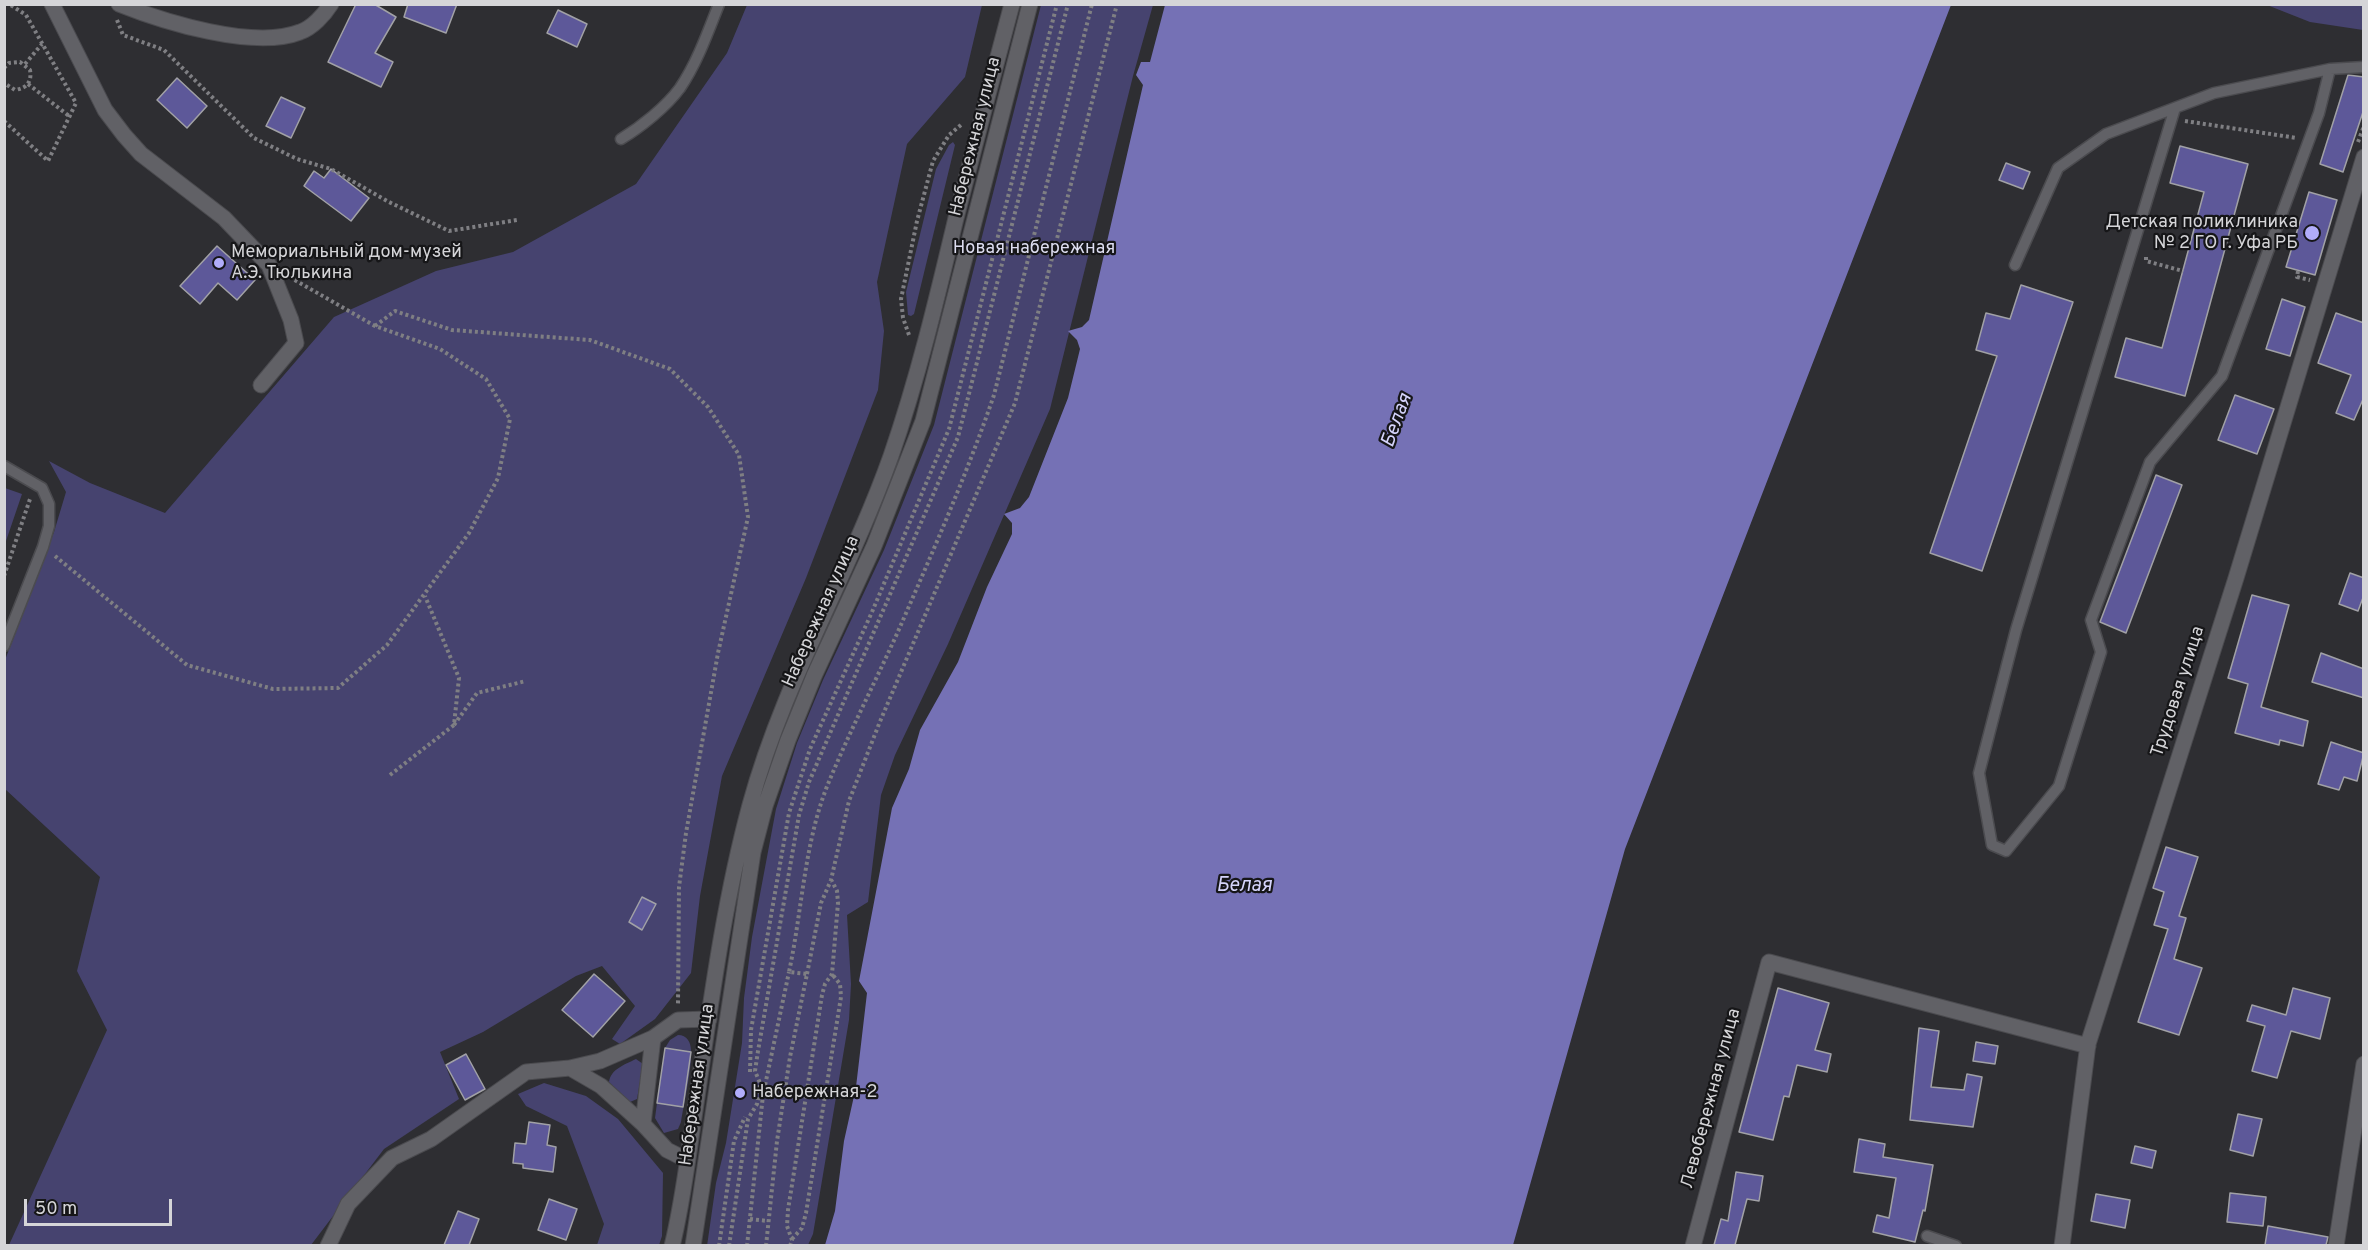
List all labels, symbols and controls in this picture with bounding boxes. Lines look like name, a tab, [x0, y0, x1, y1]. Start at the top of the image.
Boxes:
street label: Набережная улица	[946, 55, 1006, 219]
place label: Детская поликлиника № 2 ГО г. Уфа РБ	[2105, 212, 2298, 254]
marker: Детская поликлиника № 2 ГО г. Уфа РБ	[2303, 224, 2321, 242]
park label: Новая набережная	[953, 238, 1115, 260]
place label: Мемориальный дом-музей А.Э. Тюлькина	[231, 242, 462, 284]
marker: Мемориальный дом-музей А.Э. Тюлькина	[212, 256, 226, 270]
water label: Белая	[1377, 391, 1419, 451]
street label: Набережная улица	[779, 533, 865, 691]
street label: Трудовая улица	[2148, 624, 2210, 760]
water label: Белая	[1216, 875, 1272, 899]
street label: Набережная улица	[676, 1003, 720, 1167]
street label: Левобережная улица	[1678, 1007, 1746, 1191]
place label: Набережная-2	[752, 1082, 877, 1104]
marker: Набережная-2	[733, 1086, 747, 1100]
scale bar	[27, 1187, 176, 1225]
text: 50 m	[35, 1198, 77, 1221]

